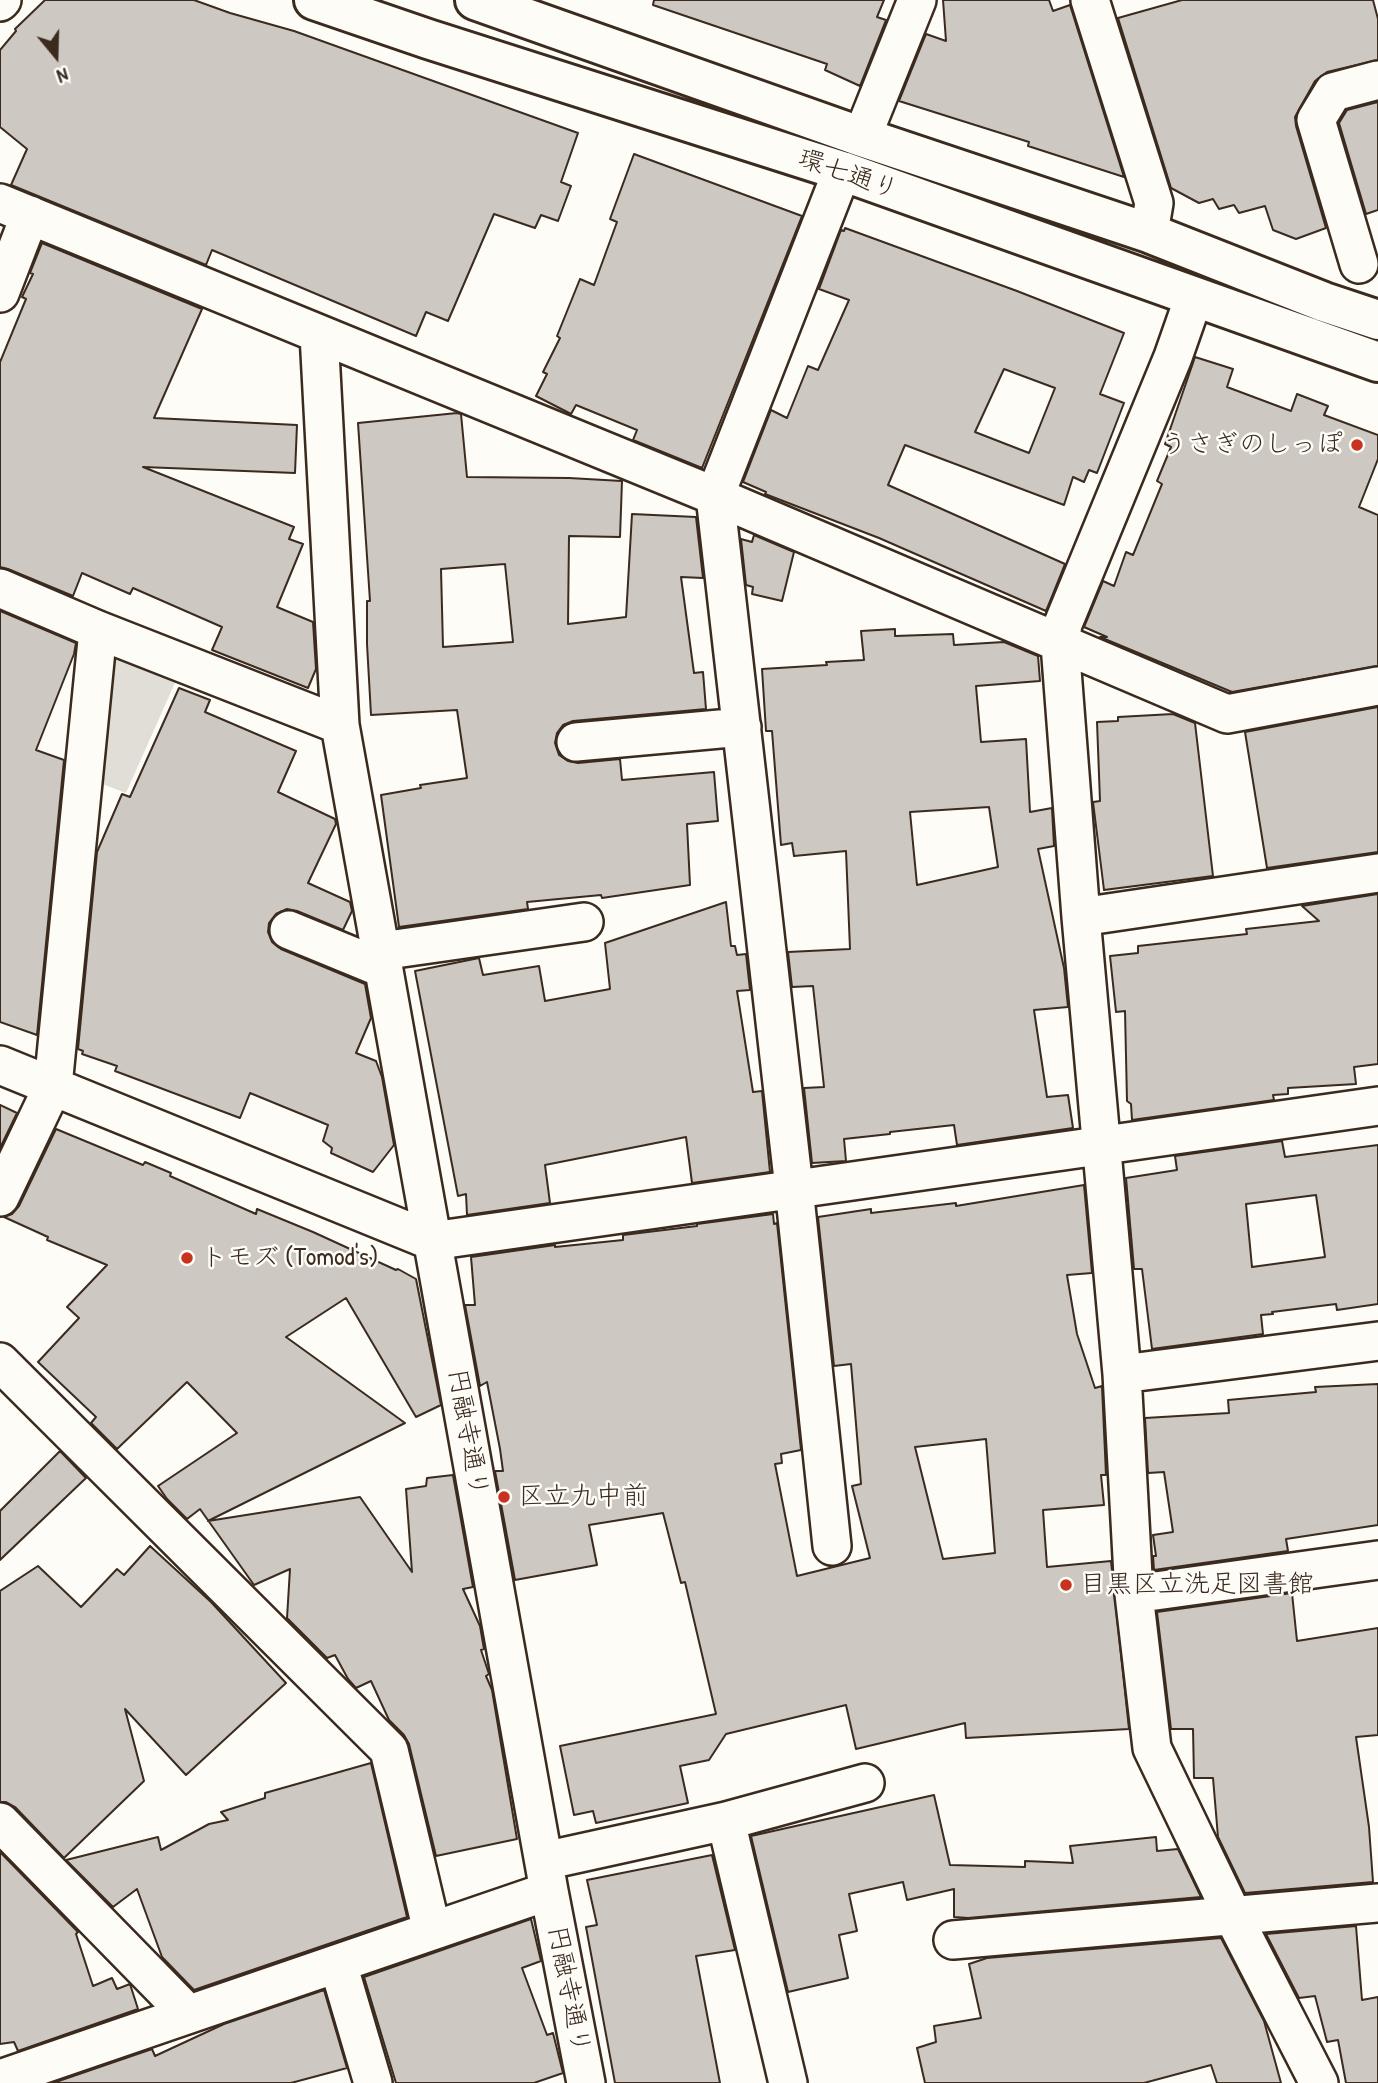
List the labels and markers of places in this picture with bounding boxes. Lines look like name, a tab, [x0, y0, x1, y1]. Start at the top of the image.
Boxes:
place label: うさぎのしっぽ	[1161, 429, 1343, 461]
marker: うさぎのしっぽ	[1349, 437, 1365, 453]
place label: トモズ (Tomod's)	[201, 1242, 378, 1274]
marker: トモズ (Tomod's)	[179, 1250, 195, 1266]
place label: 区立九中前	[518, 1481, 648, 1513]
marker: 区立九中前	[496, 1489, 512, 1505]
place label: 目黒区立洗足図書館	[1080, 1569, 1314, 1601]
marker: 目黒区立洗足図書館	[1058, 1577, 1074, 1593]

